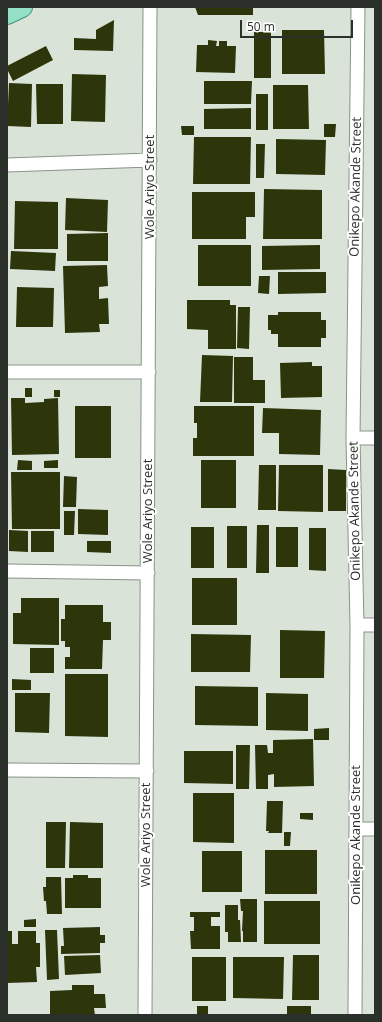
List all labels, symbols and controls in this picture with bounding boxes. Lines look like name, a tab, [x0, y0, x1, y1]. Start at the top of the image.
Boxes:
scale bar	[242, 12, 355, 38]
text: 50 m	[247, 18, 275, 35]
street label: Onikepo Akande Street	[347, 117, 365, 257]
street label: Wole Ariyo Street	[142, 135, 158, 239]
street label: Onikepo Akande Street	[346, 441, 364, 581]
street label: Wole Ariyo Street	[140, 459, 156, 563]
street label: Onikepo Akande Street	[348, 765, 364, 905]
street label: Wole Ariyo Street	[138, 783, 154, 887]

